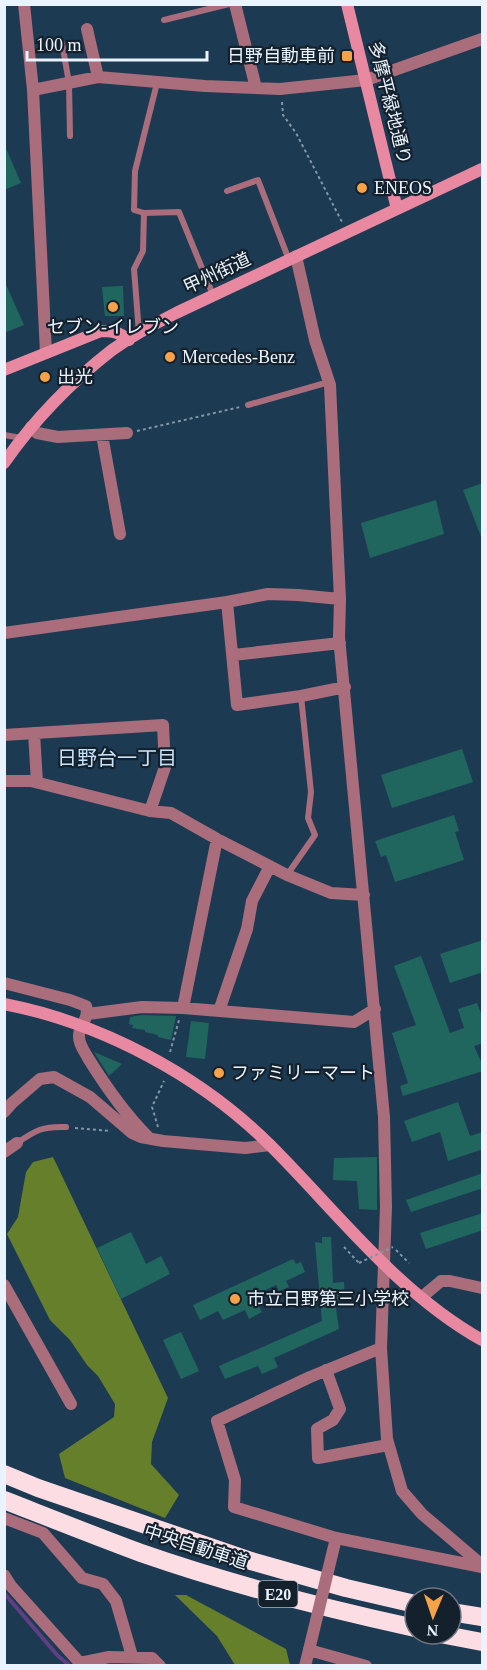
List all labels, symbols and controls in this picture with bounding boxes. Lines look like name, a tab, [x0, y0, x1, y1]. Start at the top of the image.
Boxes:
scale bar	[27, 24, 207, 62]
text: 100 m	[36, 35, 82, 55]
street label: 多摩平緑地通り	[365, 39, 415, 167]
place label: 日野自動車前	[227, 46, 335, 66]
marker: 日野自動車前	[340, 49, 354, 63]
place label: ENEOS	[374, 178, 432, 198]
marker: ENEOS	[355, 181, 369, 195]
street label: 甲州街道	[180, 249, 254, 297]
marker: セブン-イレブン	[106, 300, 120, 314]
place label: セブン-イレブン	[47, 317, 179, 337]
place label: Mercedes-Benz	[182, 347, 295, 367]
marker: Mercedes-Benz	[163, 350, 177, 364]
place label: 出光	[57, 367, 93, 387]
marker: 出光	[38, 370, 52, 384]
district label: 日野台一丁目	[57, 747, 177, 769]
place label: ファミリーマート	[231, 1063, 375, 1083]
marker: ファミリーマート	[212, 1066, 226, 1080]
place label: 市立日野第三小学校	[247, 1289, 409, 1309]
marker: 市立日野第三小学校	[228, 1292, 242, 1306]
street label: 中央自動車道	[142, 1521, 250, 1573]
road number: E20	[258, 1581, 298, 1607]
north arrow	[403, 1586, 463, 1646]
text: N	[426, 1622, 439, 1639]

